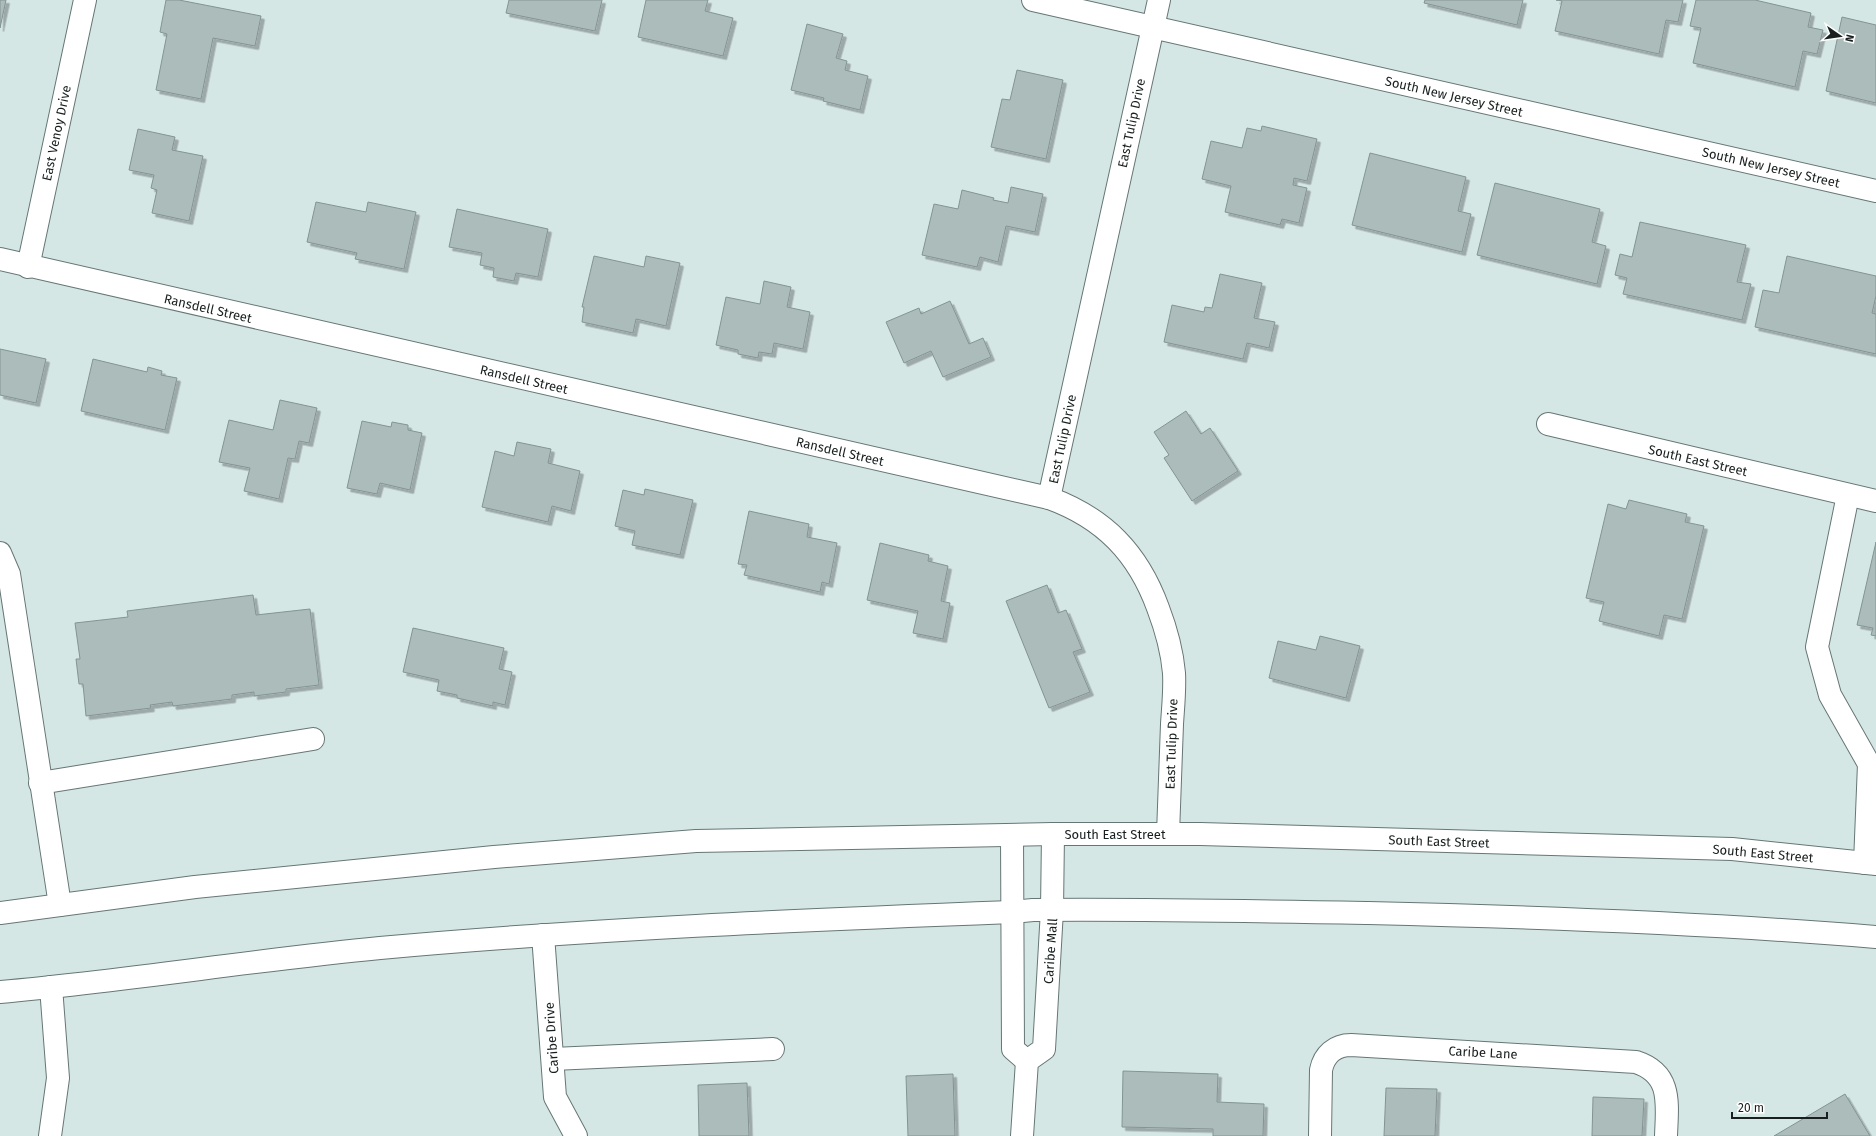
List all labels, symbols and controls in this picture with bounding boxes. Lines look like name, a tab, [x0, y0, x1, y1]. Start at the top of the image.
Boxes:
north arrow	[1820, 16, 1860, 56]
text: N	[1842, 33, 1856, 43]
street label: South New Jersey Street	[1384, 73, 1524, 120]
street label: East Tulip Drive	[1115, 77, 1148, 169]
street label: East Venoy Drive	[39, 84, 74, 182]
street label: South New Jersey Street	[1701, 144, 1841, 191]
street label: Ransdell Street	[163, 291, 254, 326]
street label: Ransdell Street	[479, 362, 570, 397]
street label: East Tulip Drive	[1046, 393, 1079, 485]
street label: Ransdell Street	[795, 434, 886, 469]
street label: South East Street	[1647, 442, 1749, 479]
street label: East Tulip Drive	[1162, 698, 1181, 790]
street label: South East Street	[1064, 827, 1166, 842]
street label: South East Street	[1388, 832, 1490, 851]
street label: South East Street	[1712, 842, 1814, 865]
street label: Caribe Mall	[1041, 917, 1060, 984]
street label: Caribe Drive	[542, 1002, 561, 1074]
street label: Caribe Lane	[1448, 1043, 1518, 1062]
scale bar	[1732, 1094, 1827, 1120]
text: 20 m	[1738, 1101, 1764, 1115]

